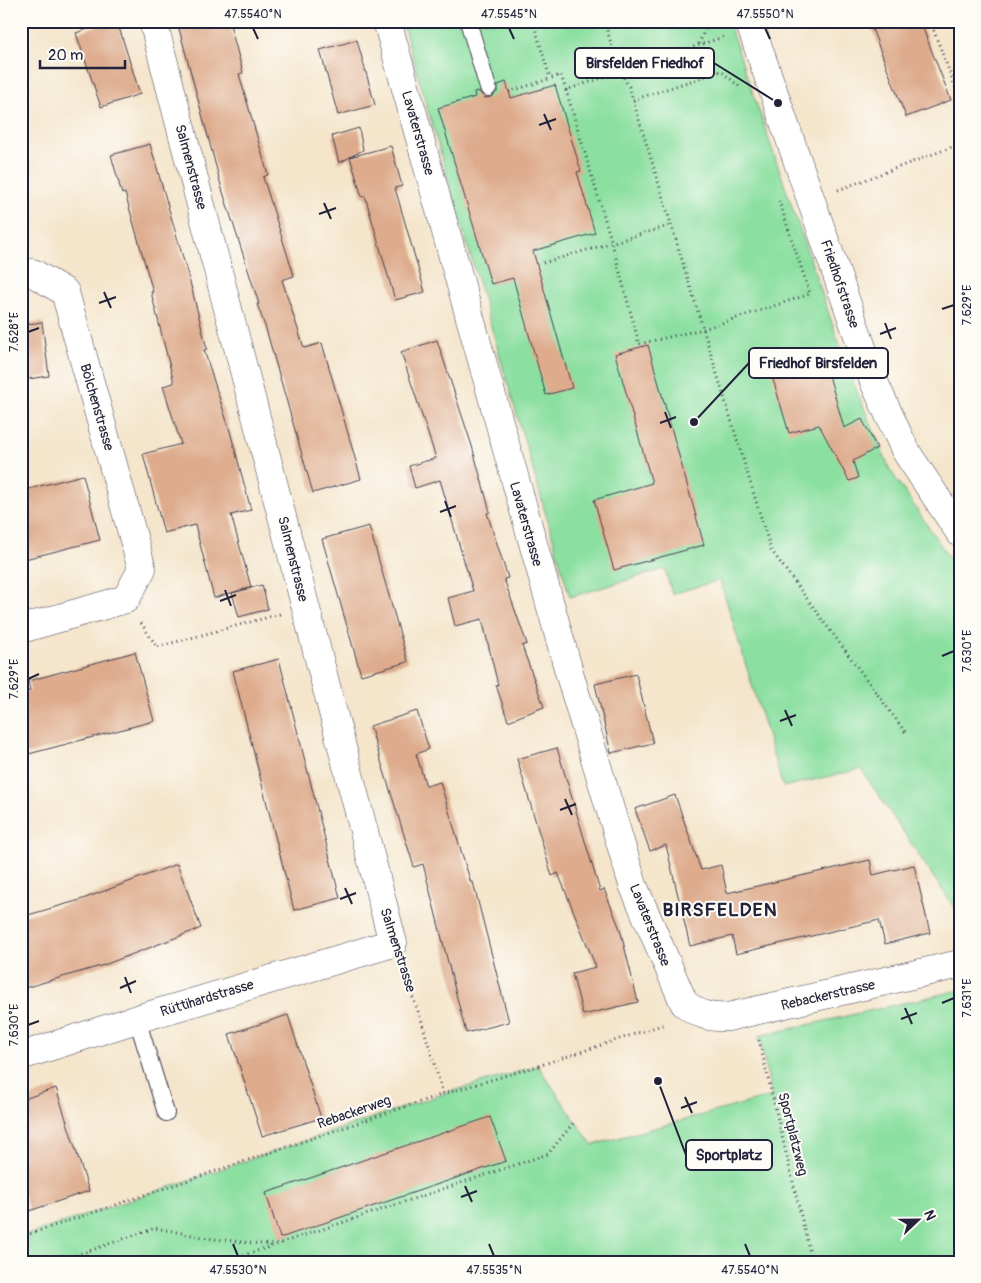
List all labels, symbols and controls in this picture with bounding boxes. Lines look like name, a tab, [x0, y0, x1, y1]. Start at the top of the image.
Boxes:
text: 47.5540°N	[224, 7, 282, 22]
text: 47.5545°N	[481, 7, 537, 22]
text: 47.5550°N	[736, 7, 794, 22]
scale bar	[40, 38, 125, 70]
text: 20 m	[48, 46, 83, 65]
callout: Birsfelden Friedhof	[575, 48, 714, 78]
text: Birsfelden Friedhof	[586, 54, 705, 73]
street label: Lavaterstrasse	[398, 89, 438, 177]
street label: Salmenstrasse	[171, 123, 211, 212]
street label: Friedhofstrasse	[817, 238, 863, 330]
text: 7.629°E	[960, 285, 975, 325]
text: 7.628°E	[7, 312, 22, 352]
callout: Friedhof Birsfelden	[749, 348, 888, 378]
text: Friedhof Birsfelden	[759, 354, 878, 373]
street label: Bölchenstrasse	[76, 362, 118, 453]
street label: Lavaterstrasse	[506, 480, 546, 568]
street label: Salmenstrasse	[274, 514, 312, 604]
text: 7.630°E	[960, 630, 975, 672]
text: 7.629°E	[7, 659, 22, 699]
street label: Lavaterstrasse	[626, 881, 674, 969]
district label: BIRSFELDEN	[662, 898, 778, 922]
street label: Salmenstrasse	[376, 906, 420, 994]
street label: Rüttihardstrasse	[158, 976, 256, 1020]
street label: Rebackerstrasse	[779, 976, 877, 1014]
text: 7.631°E	[960, 979, 975, 1017]
text: 7.630°E	[7, 1004, 22, 1046]
street label: Rebackerweg	[315, 1091, 393, 1133]
street label: Sportplatzweg	[774, 1091, 812, 1177]
callout: Sportplatz	[686, 1140, 772, 1170]
text: Sportplatz	[696, 1146, 762, 1165]
north arrow	[894, 1196, 944, 1246]
text: N	[920, 1208, 939, 1223]
text: 47.5530°N	[209, 1263, 267, 1278]
text: 47.5535°N	[466, 1263, 522, 1278]
text: 47.5540°N	[721, 1263, 779, 1278]

